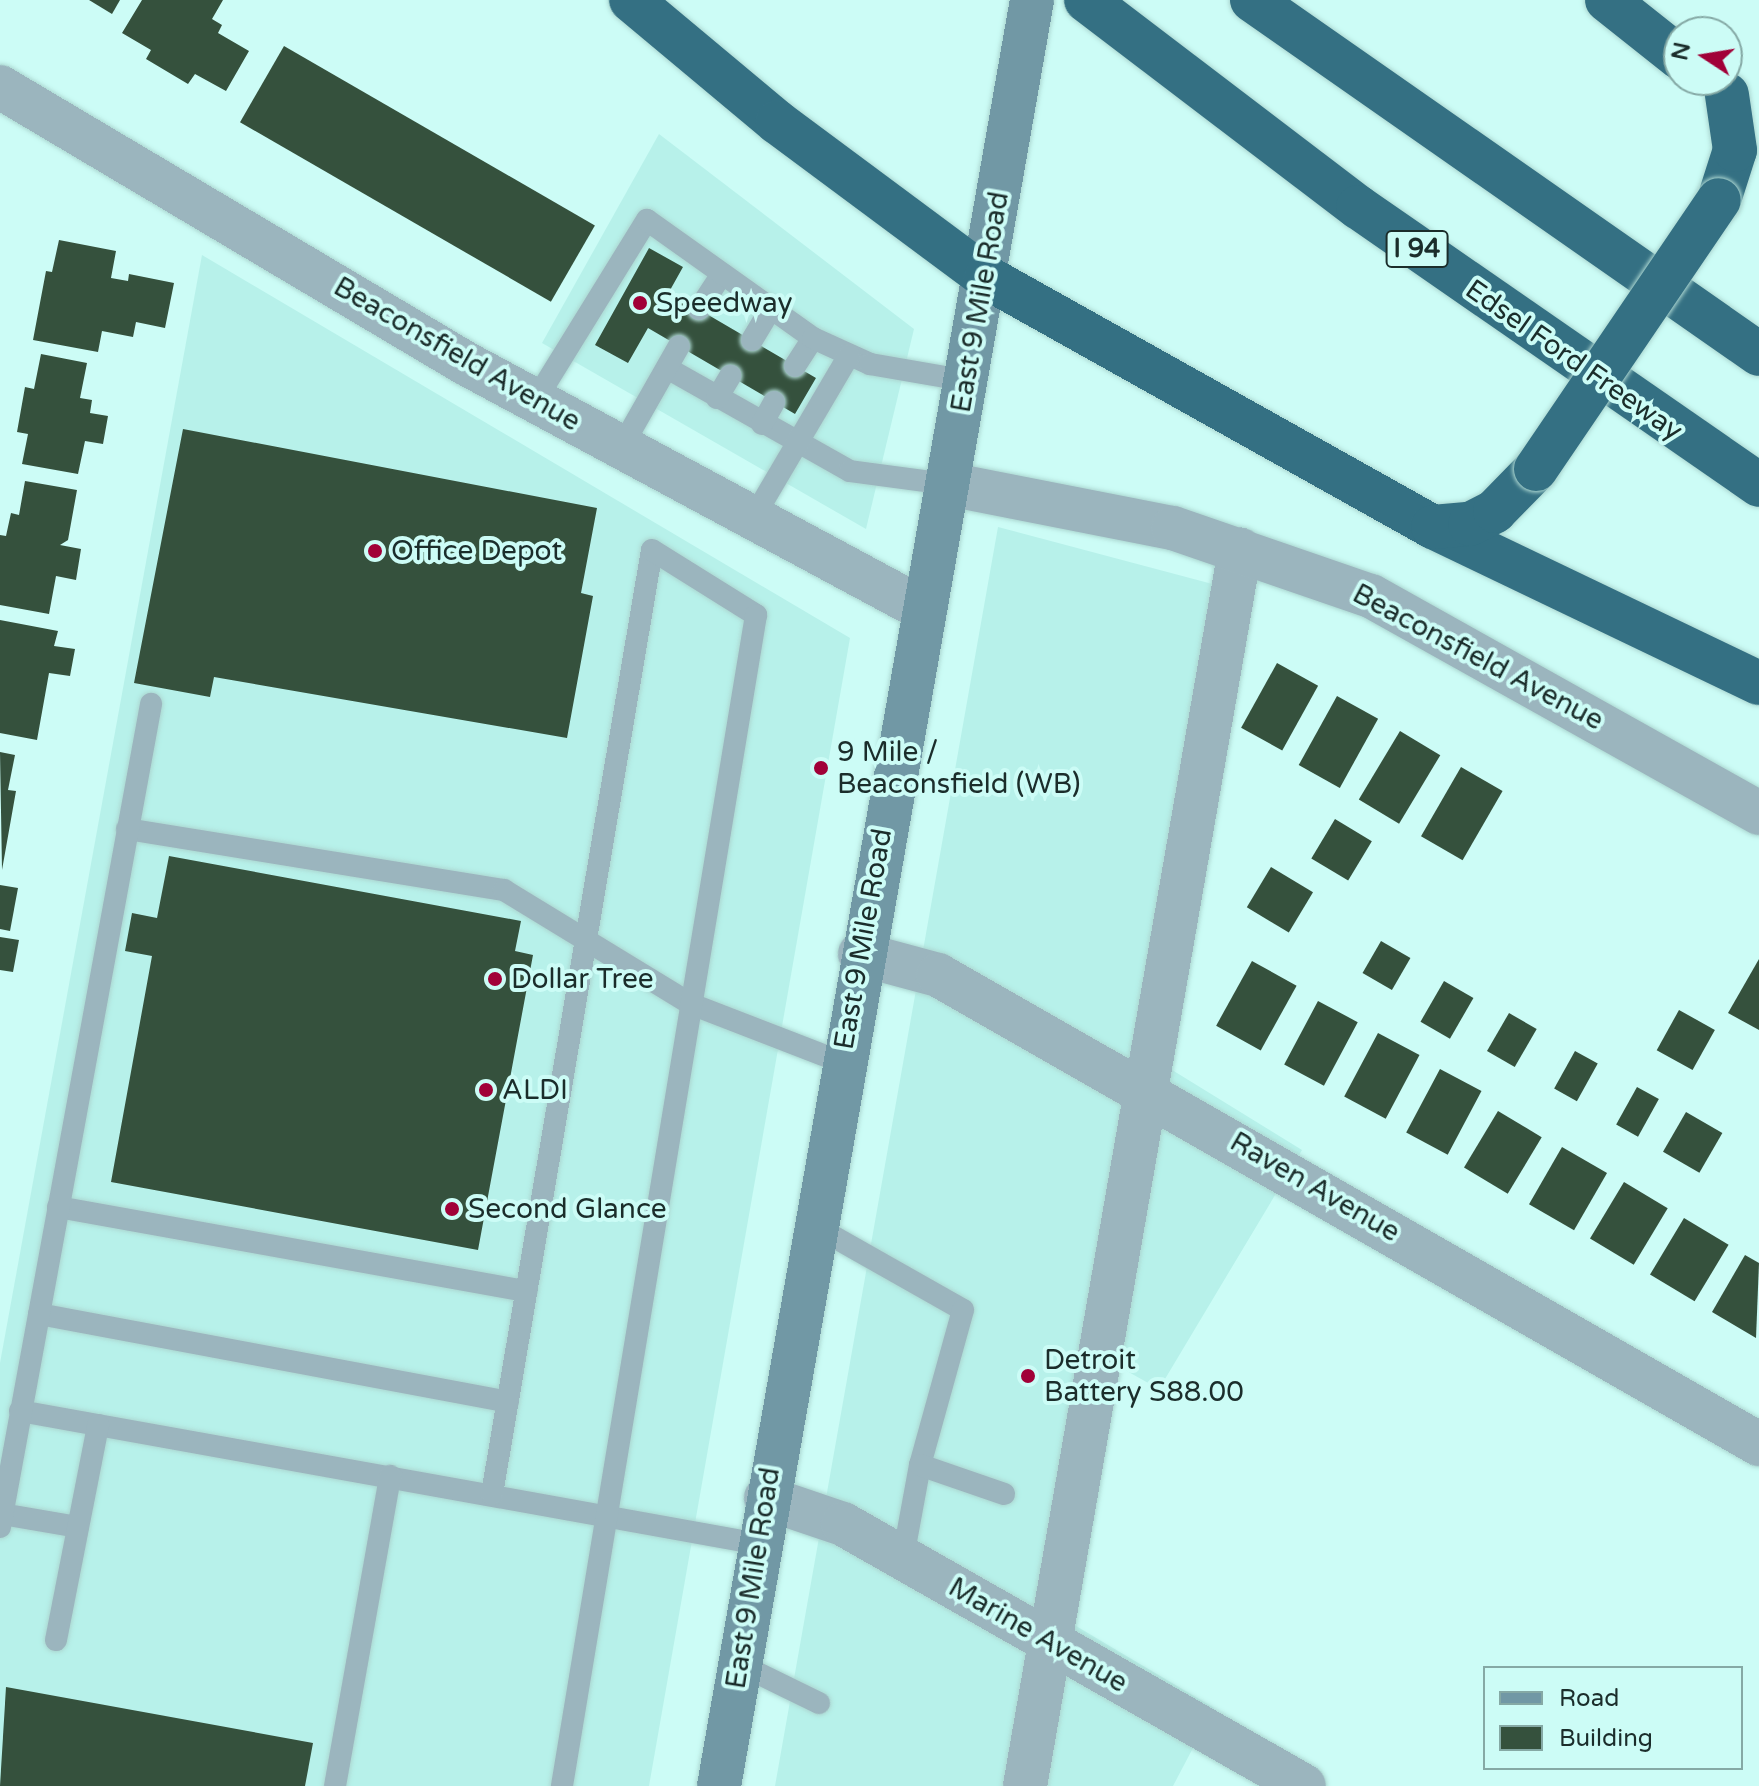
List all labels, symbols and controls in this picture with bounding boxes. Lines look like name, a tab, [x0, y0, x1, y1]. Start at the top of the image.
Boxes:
north arrow	[1663, 16, 1743, 96]
text: N	[1667, 40, 1696, 63]
street label: East 9 Mile Road	[944, 189, 1016, 415]
road number: I 94	[1385, 227, 1449, 271]
street label: Beaconsfield Avenue	[328, 270, 586, 438]
street label: Edsel Ford Freeway	[1459, 272, 1689, 448]
place label: Speedway	[656, 286, 793, 320]
marker: Speedway	[631, 294, 649, 312]
place label: Office Depot	[391, 534, 562, 568]
marker: Office Depot	[366, 542, 384, 560]
street label: Beaconsfield Avenue	[1347, 577, 1609, 737]
place label: 9 Mile / Beaconsfield (WB)	[837, 735, 1081, 801]
marker: 9 Mile / Beaconsfield (WB)	[812, 759, 830, 777]
street label: East 9 Mile Road	[827, 826, 899, 1052]
place label: Dollar Tree	[511, 962, 654, 996]
marker: Dollar Tree	[486, 970, 504, 988]
place label: ALDI	[502, 1073, 568, 1107]
marker: ALDI	[477, 1081, 495, 1099]
street label: Raven Avenue	[1224, 1125, 1406, 1249]
place label: Second Glance	[468, 1192, 667, 1226]
marker: Second Glance	[443, 1200, 461, 1218]
place label: Detroit Battery S88.00	[1044, 1343, 1244, 1409]
marker: Detroit Battery S88.00	[1019, 1367, 1037, 1385]
street label: East 9 Mile Road	[719, 1465, 787, 1691]
street label: Marine Avenue	[943, 1570, 1133, 1700]
legend	[1483, 1666, 1743, 1770]
text: Road	[1559, 1684, 1619, 1713]
text: Building	[1559, 1724, 1653, 1753]

